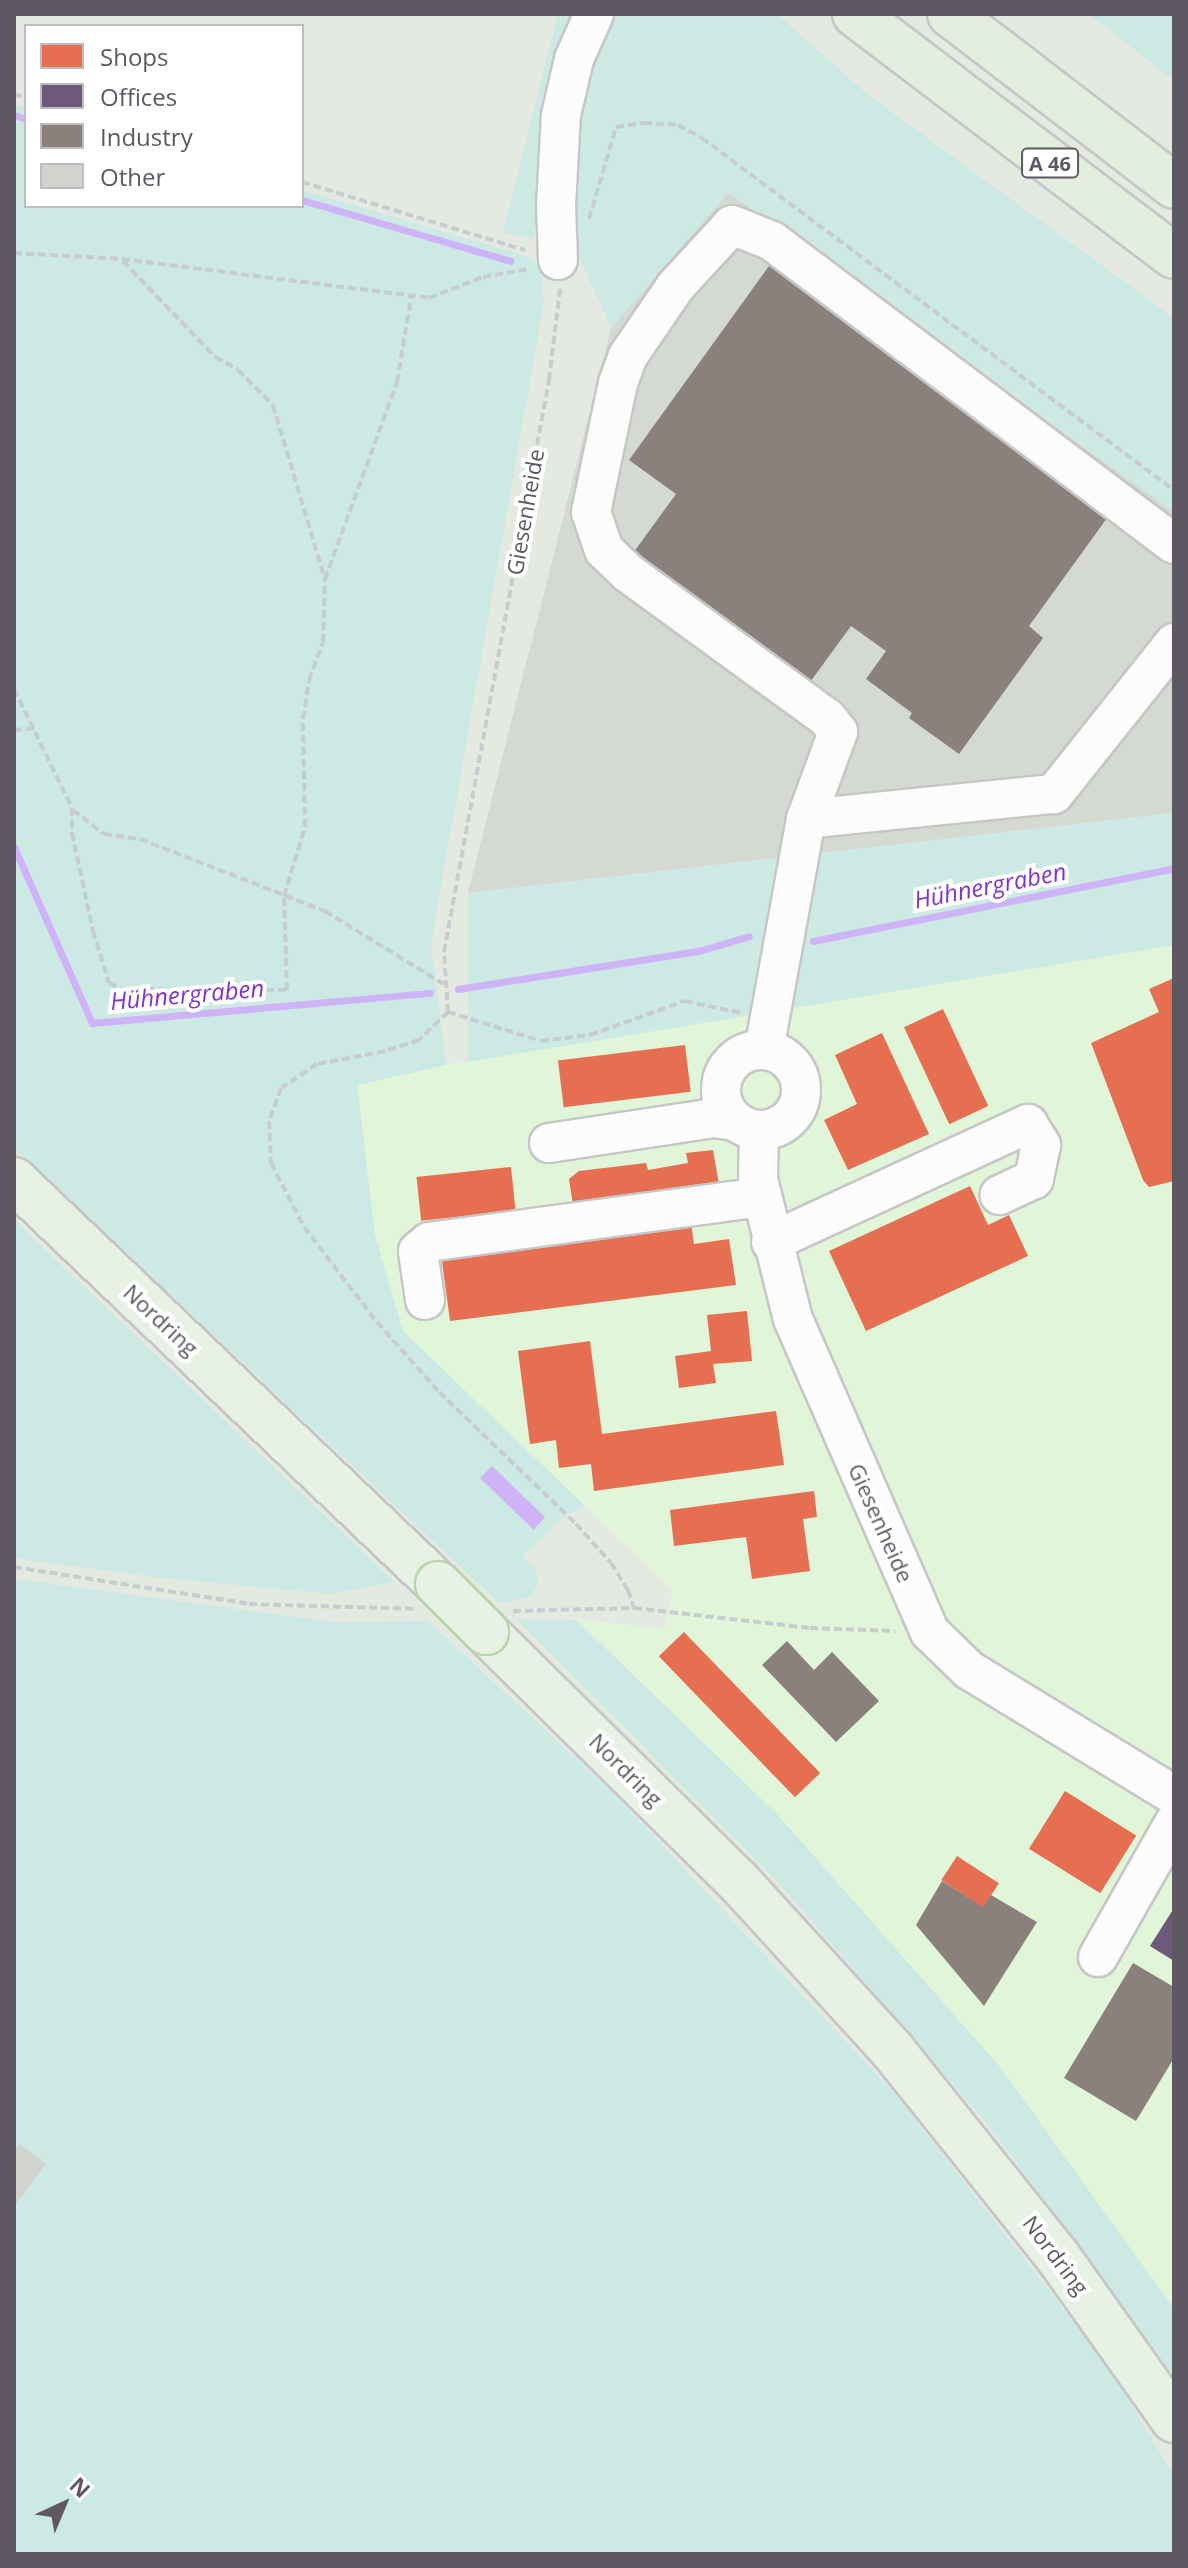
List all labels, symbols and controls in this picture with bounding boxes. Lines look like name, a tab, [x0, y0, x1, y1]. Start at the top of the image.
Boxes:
legend	[24, 24, 304, 208]
text: Shops	[100, 40, 168, 73]
text: Offices	[100, 80, 177, 113]
text: Industry	[100, 120, 193, 153]
road number: A 46	[1020, 147, 1080, 179]
text: Other	[100, 160, 165, 193]
street label: Giesenheide	[501, 447, 549, 577]
water label: Hühnergraben	[911, 856, 1069, 914]
water label: Hühnergraben	[109, 973, 265, 1015]
street label: Nordring	[118, 1279, 204, 1361]
street label: Giesenheide	[843, 1459, 919, 1587]
street label: Nordring	[584, 1728, 668, 1812]
street label: Nordring	[1018, 2210, 1094, 2300]
north arrow	[24, 2464, 104, 2544]
text: N	[64, 2470, 98, 2504]

